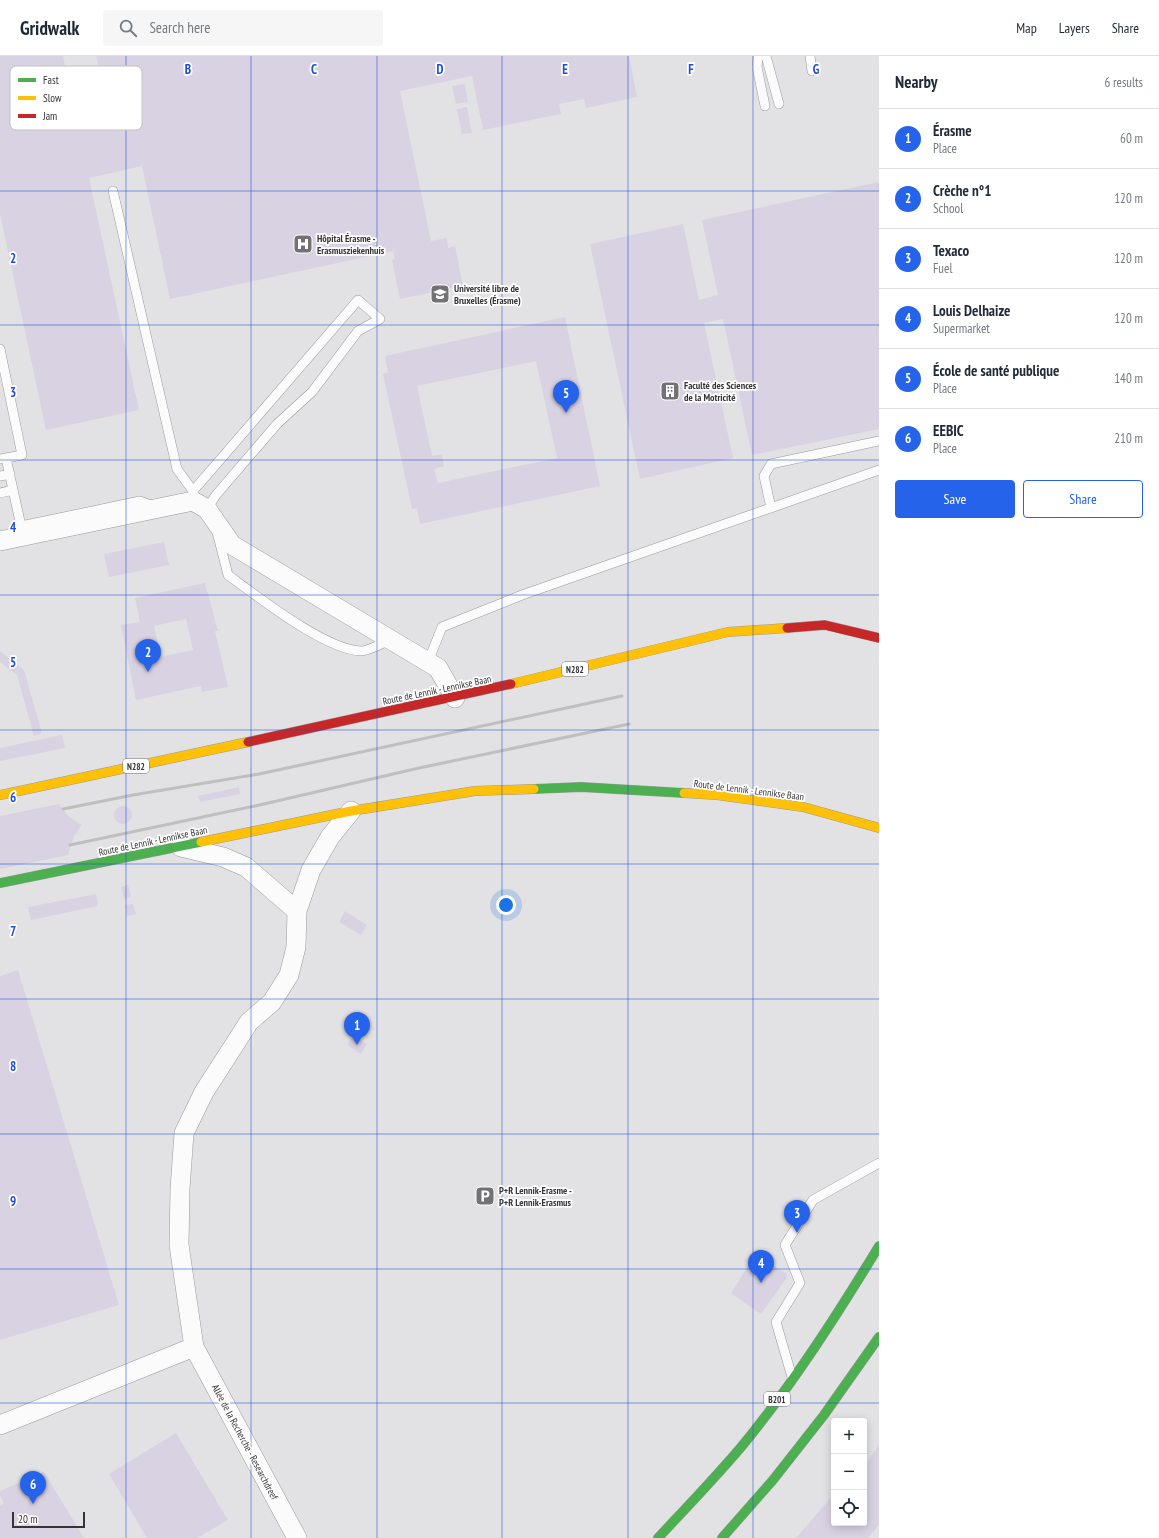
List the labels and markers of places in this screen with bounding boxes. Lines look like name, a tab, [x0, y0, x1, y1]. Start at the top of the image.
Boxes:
place label: Hôpital Érasme - Erasmusziekenhuis	[317, 232, 385, 257]
hospital icon: Hôpital Érasme - Erasmusziekenhuis	[292, 233, 314, 255]
place label: Université libre de Bruxelles (Érasme)	[454, 282, 521, 307]
school or university icon: Université libre de Bruxelles (Érasme)	[429, 283, 451, 305]
place label: Faculté des Sciences de la Motricité	[684, 379, 757, 404]
pin: 5	[553, 380, 579, 413]
building icon: Faculté des Sciences de la Motricité	[659, 380, 681, 402]
pin: 2	[135, 639, 161, 672]
pin: 1	[344, 1012, 370, 1045]
place label: P+R Lennik-Erasme - P+R Lennik-Erasmus	[499, 1184, 572, 1209]
parking icon: P+R Lennik-Erasme - P+R Lennik-Erasmus	[474, 1185, 496, 1207]
pin: 3	[784, 1200, 810, 1233]
pin: 4	[748, 1250, 774, 1283]
pin: 6	[20, 1471, 46, 1504]

